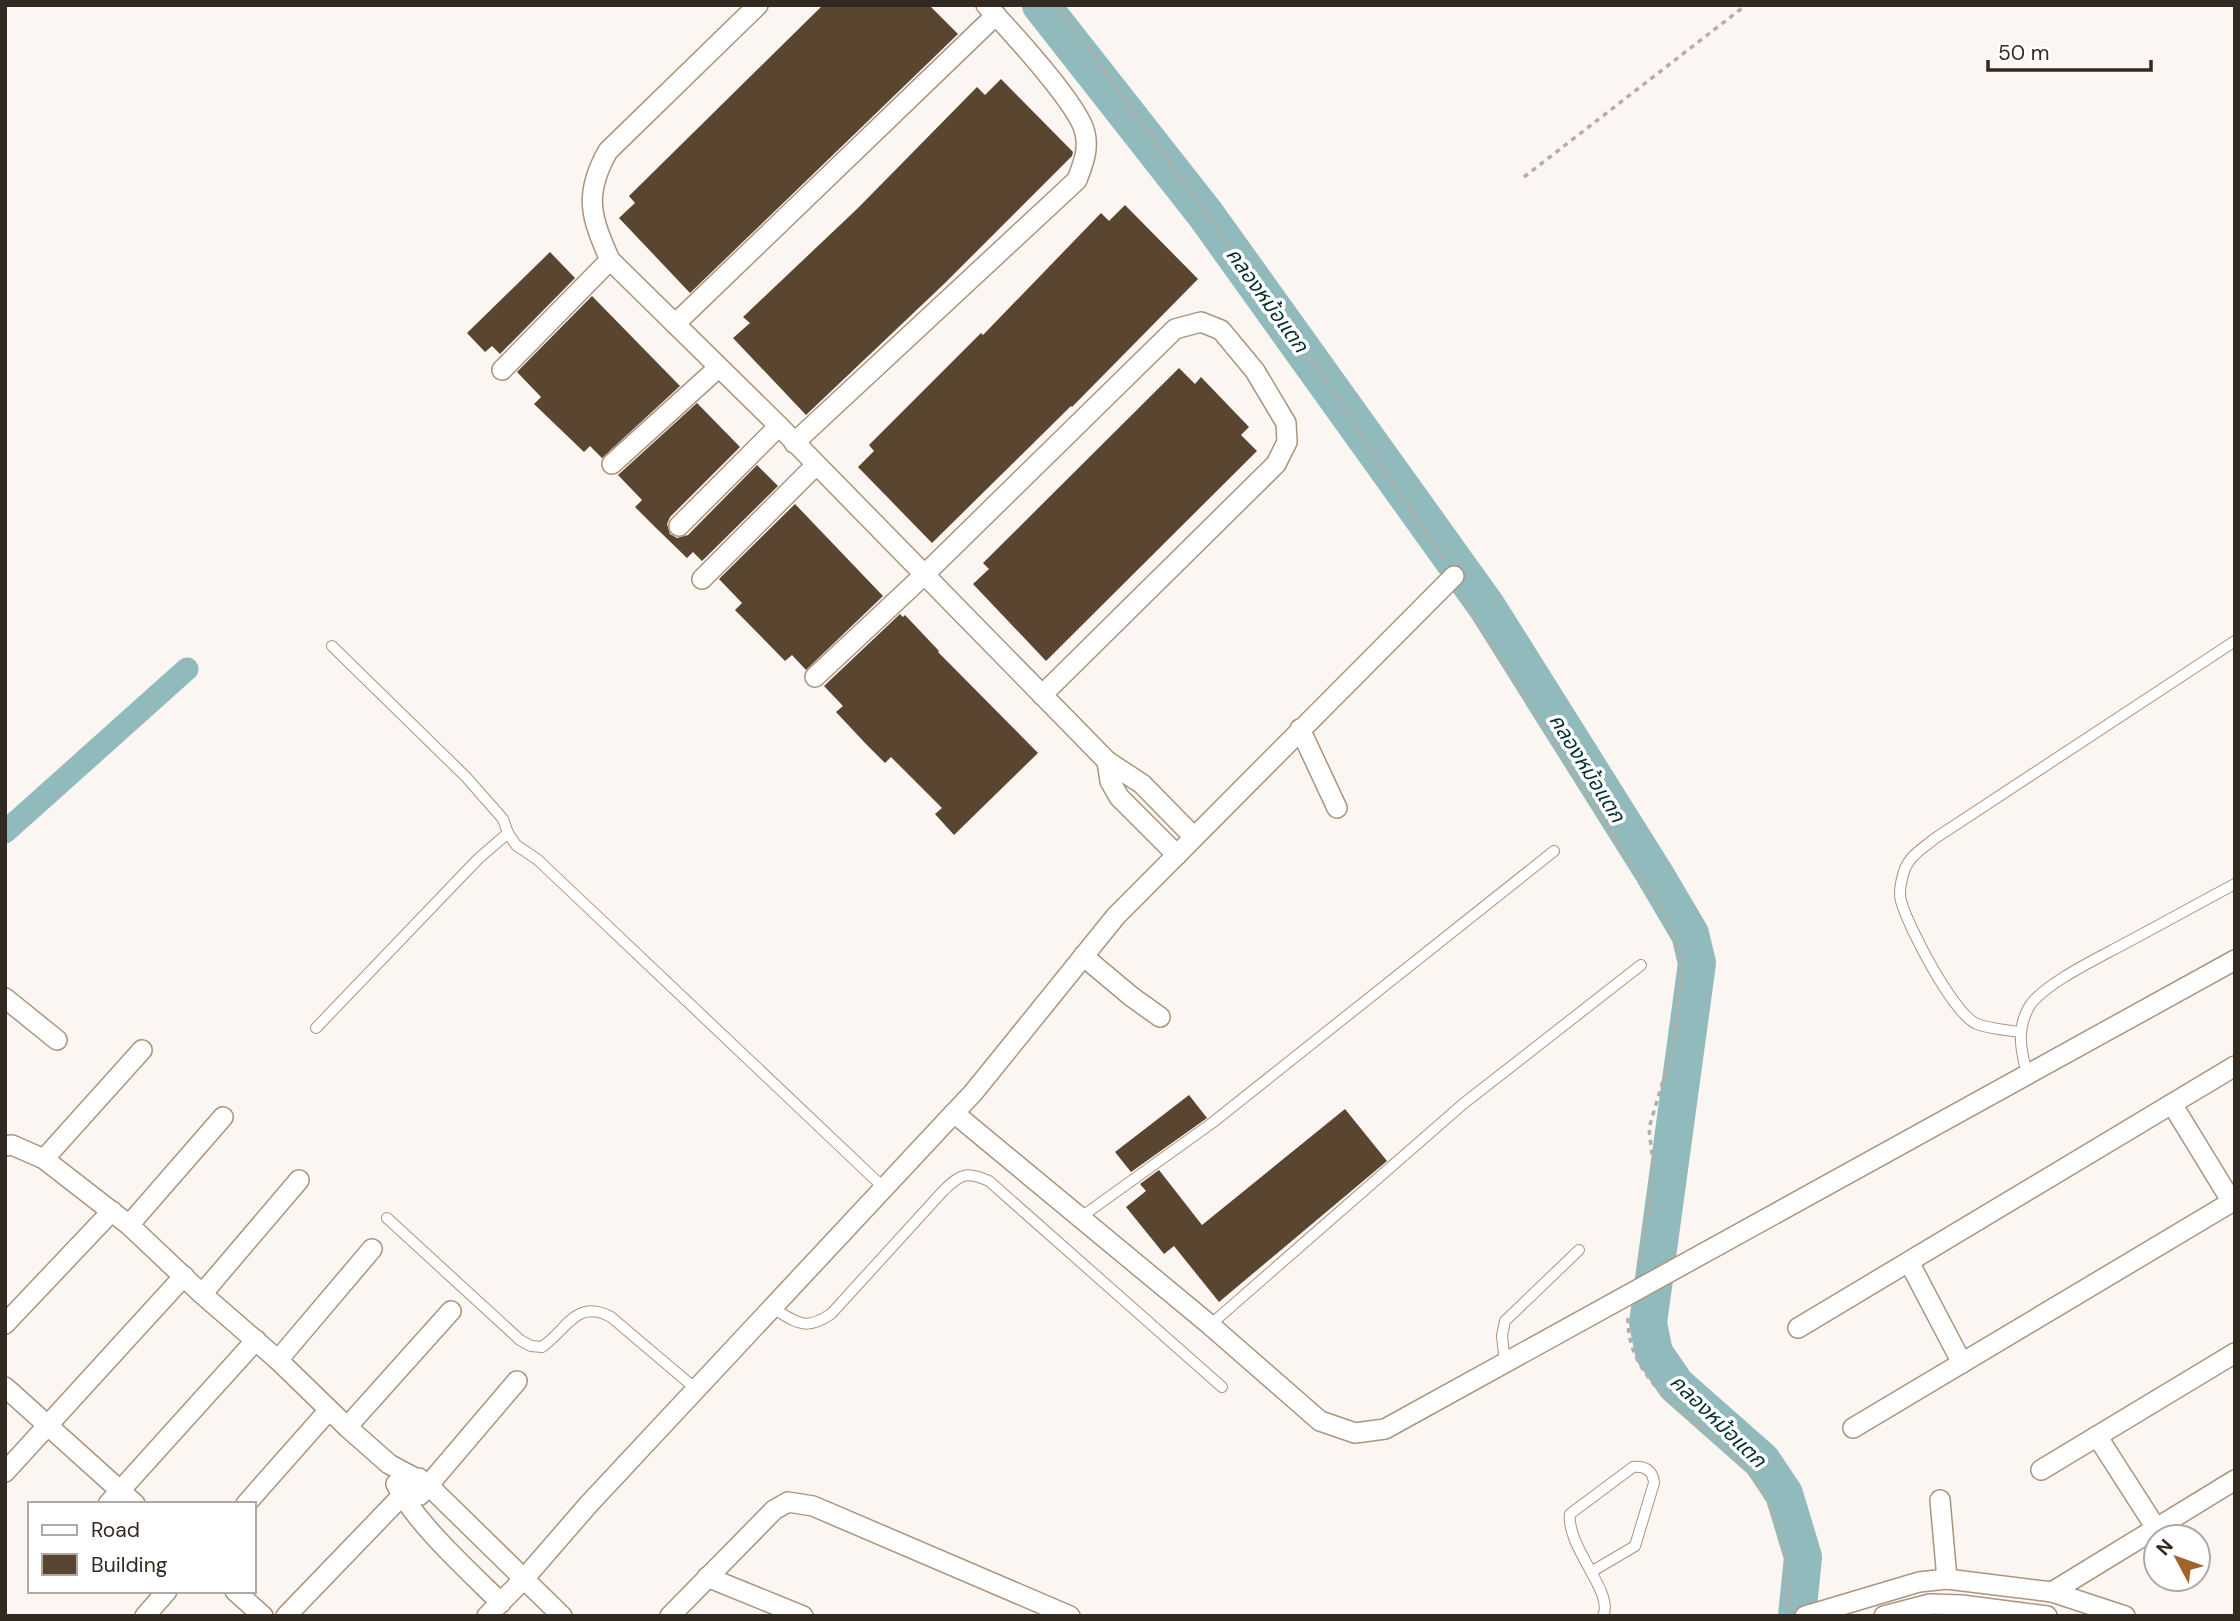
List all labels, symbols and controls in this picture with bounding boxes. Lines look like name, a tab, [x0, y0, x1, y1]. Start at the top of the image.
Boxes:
scale bar	[1988, 28, 2151, 72]
text: 50 m	[1998, 39, 2049, 67]
water label: คลองหม้อแตก	[1219, 242, 1315, 359]
water label: คลองหม้อแตก	[1542, 708, 1632, 829]
water label: คลองหม้อแตก	[1664, 1368, 1773, 1475]
legend	[28, 1502, 256, 1593]
text: Road	[91, 1516, 140, 1544]
north arrow	[2142, 1523, 2212, 1593]
text: N	[2151, 1534, 2179, 1561]
text: Building	[91, 1551, 168, 1579]

